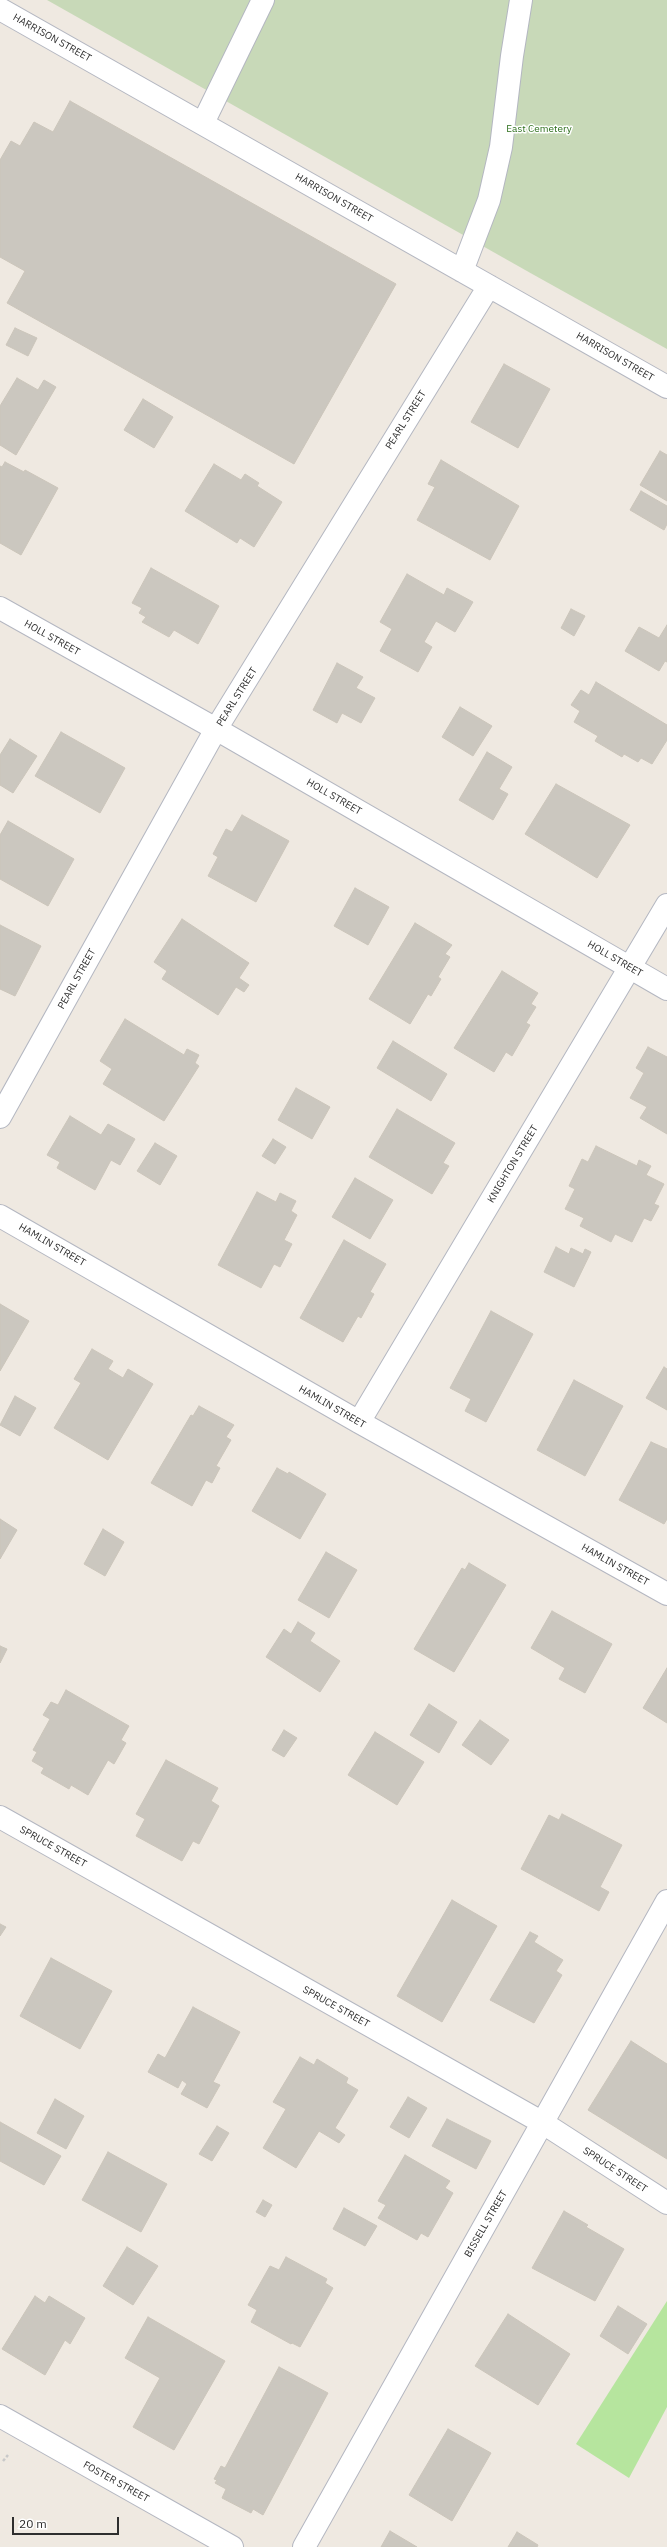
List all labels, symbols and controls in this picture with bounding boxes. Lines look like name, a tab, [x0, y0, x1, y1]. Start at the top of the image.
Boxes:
street label: HARRISON STREET	[11, 11, 93, 65]
park label: East Cemetery	[506, 123, 572, 135]
street label: HARRISON STREET	[293, 171, 375, 225]
street label: HARRISON STREET	[574, 330, 656, 384]
street label: PEARL STREET	[383, 388, 429, 452]
street label: HOLL STREET	[22, 618, 82, 658]
street label: PEARL STREET	[214, 665, 260, 729]
street label: HOLL STREET	[304, 776, 364, 818]
street label: HOLL STREET	[585, 938, 645, 980]
street label: PEARL STREET	[55, 947, 99, 1011]
street label: KNIGHTON STREET	[485, 1123, 541, 1205]
street label: HAMLIN STREET	[16, 1221, 88, 1269]
street label: HAMLIN STREET	[296, 1383, 368, 1431]
street label: HAMLIN STREET	[579, 1542, 651, 1588]
street label: SPRUCE STREET	[18, 1824, 88, 1870]
street label: SPRUCE STREET	[301, 1984, 371, 2030]
street label: SPRUCE STREET	[580, 2145, 650, 2195]
street label: BISSELL STREET	[462, 2188, 510, 2260]
street label: FOSTER STREET	[81, 2459, 151, 2505]
scale bar	[14, 2509, 121, 2535]
text: 20 m	[19, 2516, 47, 2531]

